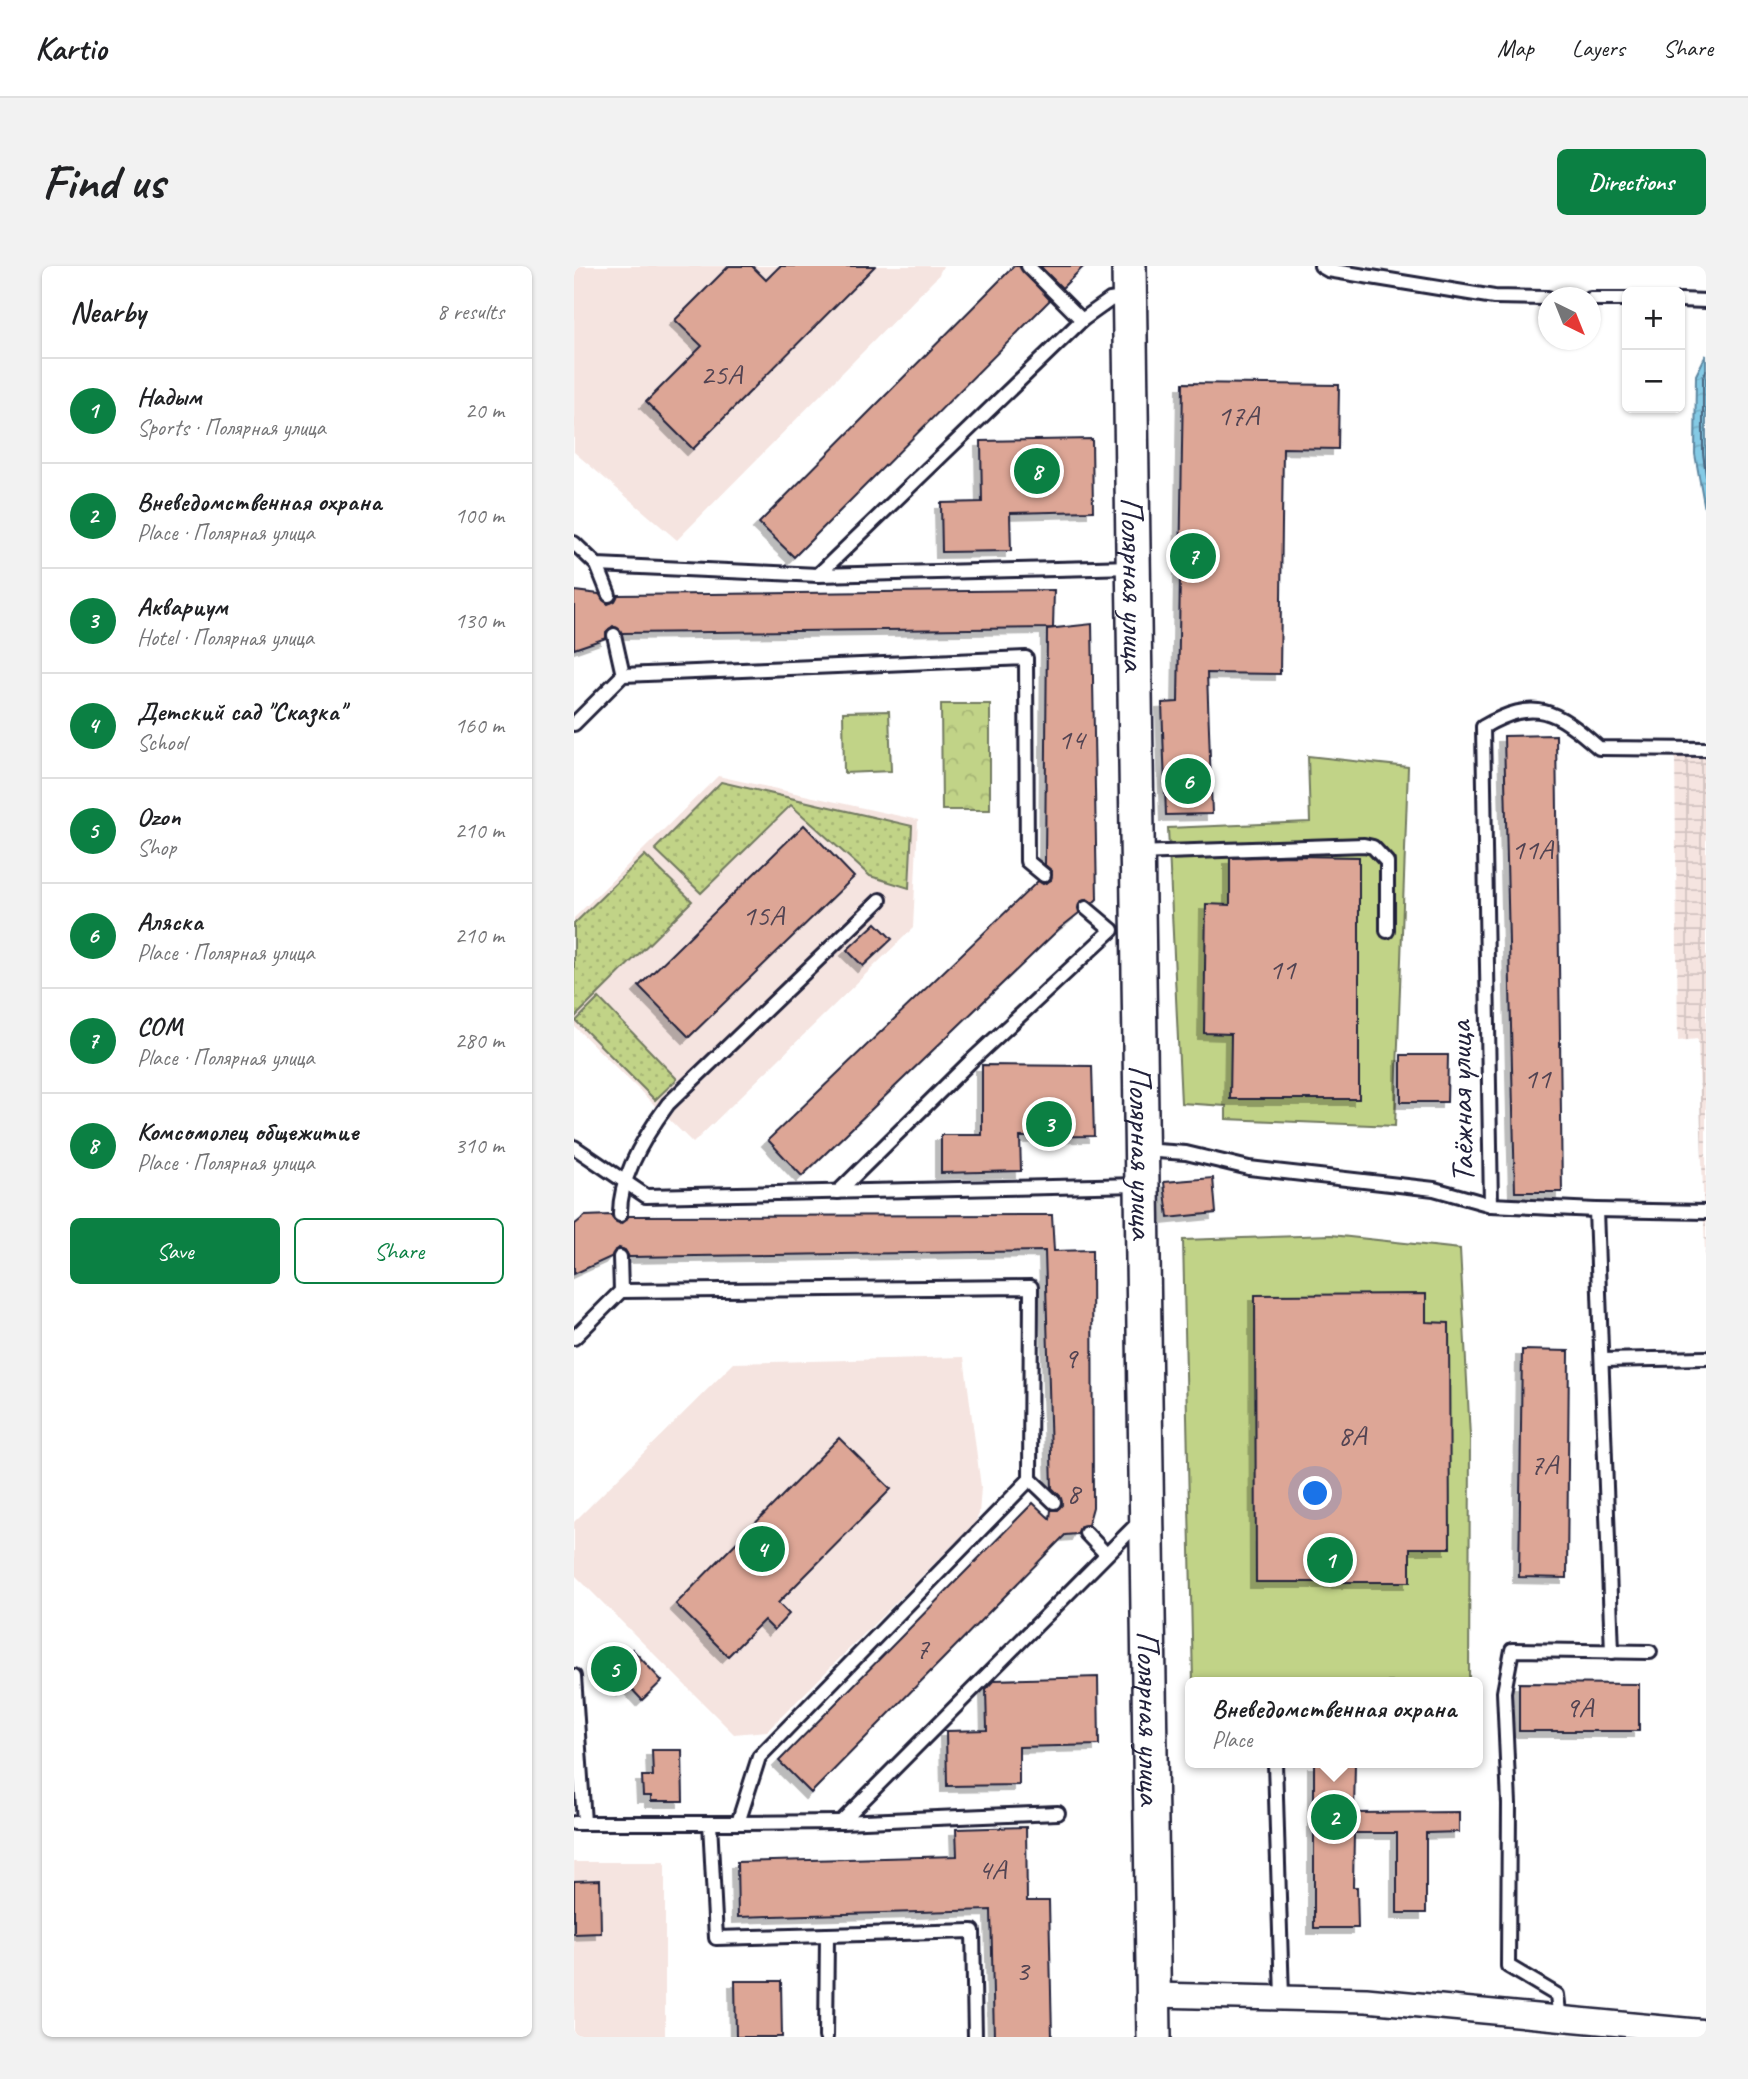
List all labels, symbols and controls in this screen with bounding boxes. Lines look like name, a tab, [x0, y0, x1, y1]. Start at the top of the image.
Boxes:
text: Kartio	[35, 27, 106, 69]
text: Map	[1497, 33, 1534, 63]
text: Layers	[1572, 33, 1625, 63]
text: Share	[1663, 33, 1713, 63]
button: Directions	[1557, 149, 1706, 215]
text: Find us	[42, 151, 164, 213]
north arrow	[1538, 287, 1601, 350]
map controls	[1622, 287, 1685, 413]
button: +	[1622, 287, 1685, 350]
text: Nearby	[70, 293, 146, 331]
text: 8 results	[437, 297, 504, 326]
button: −	[1622, 350, 1685, 413]
house number: 25А	[700, 355, 744, 393]
text: Надым	[137, 380, 201, 413]
text: 1	[88, 396, 98, 425]
text: 20 m	[465, 396, 504, 425]
house number: 17А	[1217, 396, 1261, 434]
text: Sports · Полярная улица	[137, 413, 326, 442]
pin: 8	[1014, 445, 1060, 497]
text: Вневедомственная охрана	[137, 485, 381, 518]
street label: Полярная улица	[1111, 497, 1156, 674]
text: 2	[88, 501, 98, 530]
text: 100 m	[455, 501, 504, 530]
text: Place · Полярная улица	[137, 518, 314, 547]
pin: 7	[1170, 530, 1216, 582]
text: Аквариум	[137, 590, 227, 623]
text: 3	[88, 606, 98, 635]
text: 130 m	[455, 606, 504, 635]
text: Hotel · Полярная улица	[137, 623, 314, 652]
text: Детский сад "Сказка"	[137, 695, 345, 728]
text: 4	[88, 711, 98, 740]
text: 160 m	[455, 711, 504, 740]
house number: 14	[1058, 720, 1087, 758]
text: School	[137, 728, 186, 757]
pin: 6	[1165, 755, 1211, 807]
text: Ozon	[137, 800, 180, 833]
text: 5	[88, 816, 98, 845]
text: 210 m	[455, 816, 504, 845]
house number: 11А	[1511, 830, 1555, 868]
text: Shop	[137, 833, 176, 862]
house number: 15А	[742, 896, 786, 934]
text: Аляска	[137, 905, 203, 938]
text: 6	[88, 921, 98, 950]
text: 210 m	[455, 921, 504, 950]
text: Place · Полярная улица	[137, 938, 314, 967]
house number: 11	[1269, 950, 1297, 988]
text: СОМ	[137, 1010, 183, 1043]
street label: Таёжная улица	[1439, 1019, 1483, 1183]
text: 7	[88, 1026, 98, 1055]
text: 280 m	[455, 1026, 504, 1055]
text: Place · Полярная улица	[137, 1043, 314, 1072]
house number: 11	[1524, 1059, 1552, 1097]
street label: Полярная улица	[1119, 1064, 1164, 1242]
pin: 3	[1026, 1098, 1072, 1150]
text: Комсомолец общежитие	[137, 1115, 359, 1148]
text: 8	[88, 1131, 98, 1160]
text: 310 m	[455, 1131, 504, 1160]
text: Place · Полярная улица	[137, 1148, 314, 1177]
button: Save	[70, 1218, 280, 1284]
button: Share	[294, 1218, 504, 1284]
house number: 9	[1063, 1339, 1079, 1377]
house number: 8А	[1338, 1416, 1368, 1454]
house number: 7А	[1530, 1445, 1560, 1483]
house number: 8	[1066, 1474, 1082, 1512]
your location	[1298, 1476, 1332, 1510]
pin: 4	[739, 1523, 785, 1575]
pin: 1	[1307, 1534, 1353, 1586]
house number: 7	[915, 1629, 930, 1667]
street label: Полярная улица	[1127, 1630, 1172, 1808]
pin: 5	[591, 1643, 637, 1695]
popup	[1185, 1677, 1483, 1768]
house number: 9А	[1565, 1688, 1595, 1726]
text: Вневедомственная охрана	[1212, 1692, 1456, 1725]
text: Place	[1212, 1725, 1252, 1754]
pin: 2	[1311, 1791, 1357, 1843]
house number: 4А	[978, 1850, 1008, 1888]
house number: 3	[1015, 1951, 1031, 1989]

